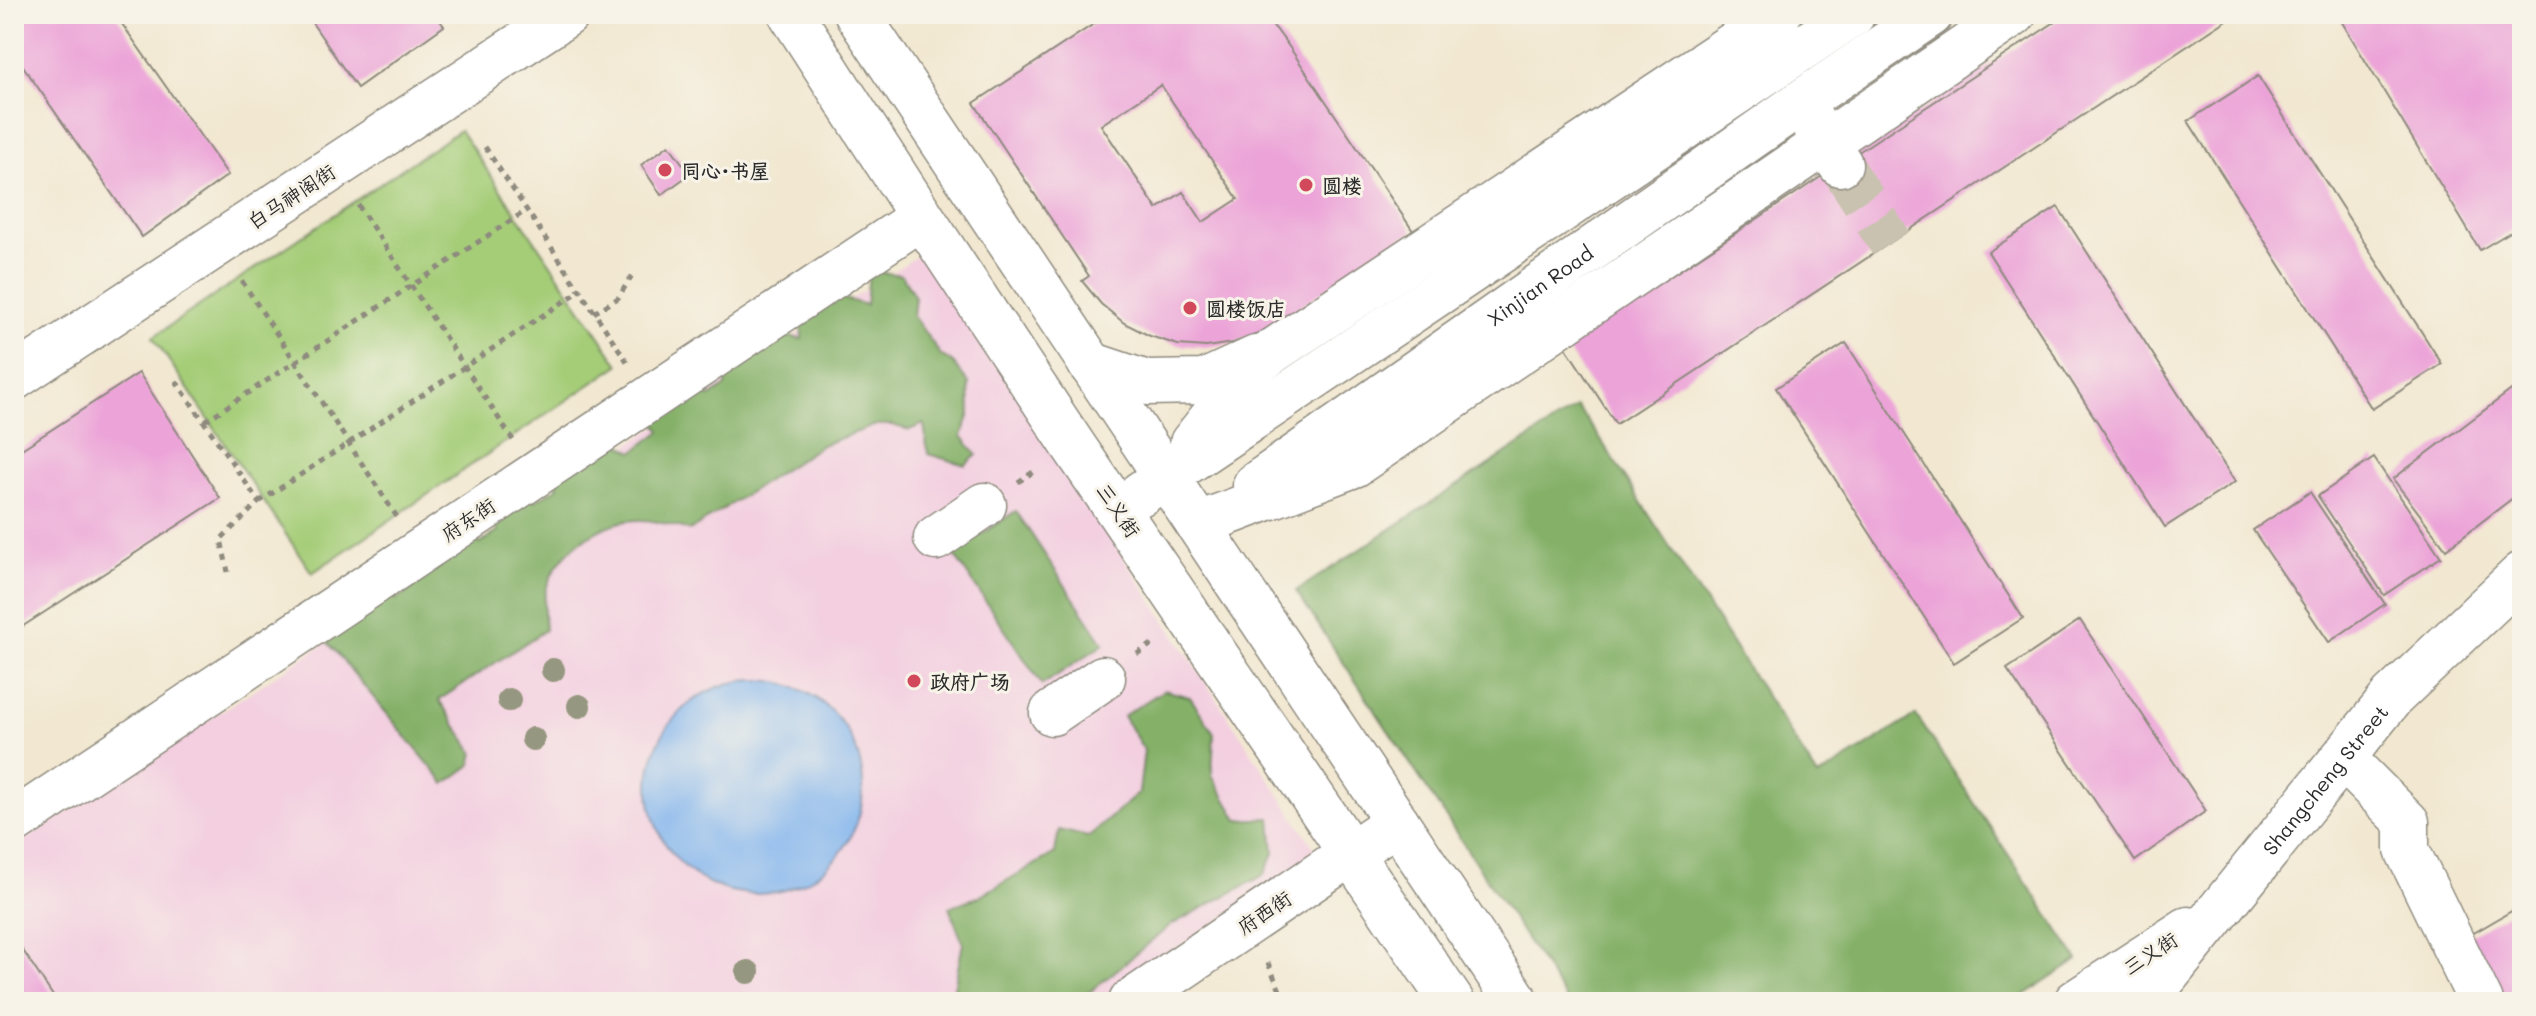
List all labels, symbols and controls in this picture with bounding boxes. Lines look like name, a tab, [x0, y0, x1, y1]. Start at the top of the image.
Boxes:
place label: 同心·书屋	[681, 157, 770, 183]
street label: 白马神阁街	[242, 158, 340, 234]
marker: 同心·书屋	[656, 161, 674, 179]
place label: 圆楼	[1322, 172, 1362, 198]
marker: 圆楼	[1297, 176, 1315, 194]
street label: Xinjian Road	[1482, 239, 1598, 331]
place label: 圆楼饭店	[1206, 295, 1286, 321]
marker: 圆楼饭店	[1181, 299, 1199, 317]
street label: 三义街	[1091, 478, 1147, 542]
street label: 府东街	[436, 491, 500, 547]
place label: 政府广场	[930, 668, 1010, 694]
marker: 政府广场	[905, 672, 923, 690]
street label: Shangcheng Street	[2256, 699, 2394, 860]
street label: 府西街	[1232, 884, 1296, 940]
street label: 三义街	[2118, 926, 2182, 980]

